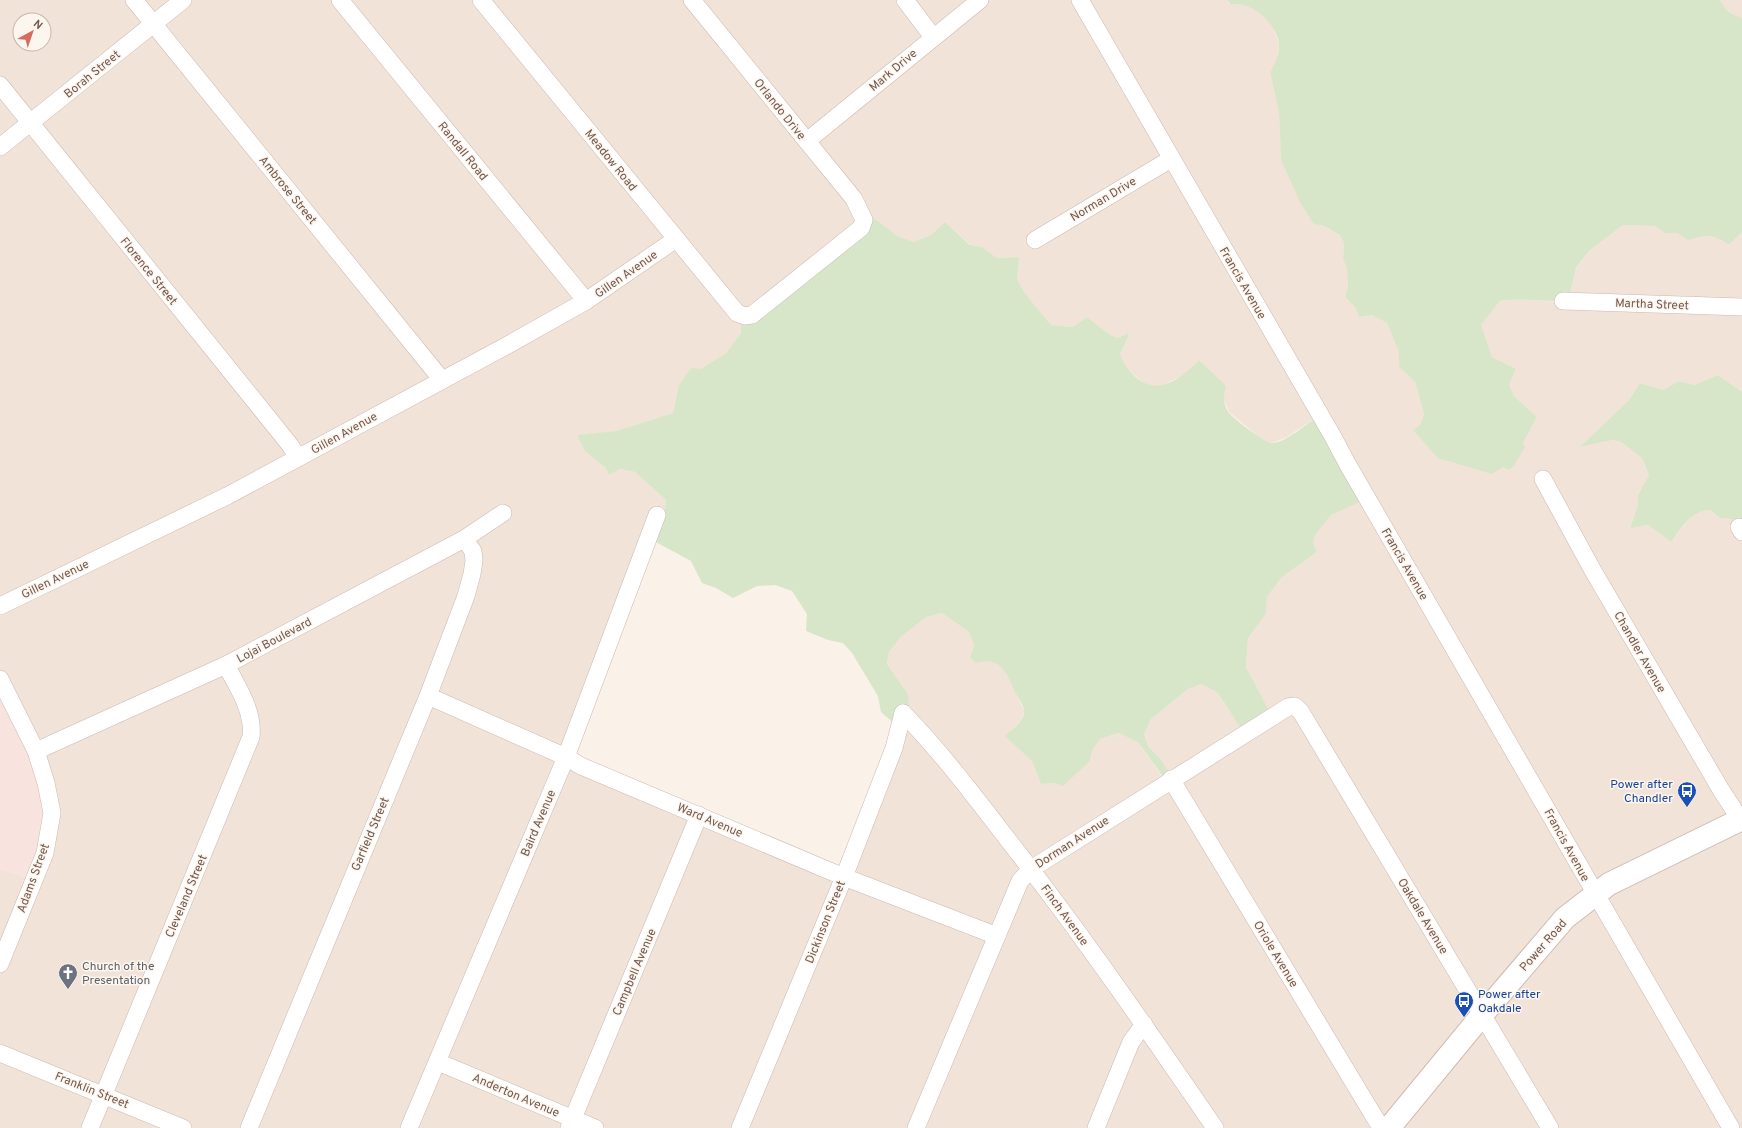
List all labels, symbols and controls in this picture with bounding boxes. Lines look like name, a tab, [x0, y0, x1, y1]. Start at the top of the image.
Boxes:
north arrow	[12, 12, 52, 52]
text: N	[30, 17, 45, 33]
street label: Mark Drive	[866, 46, 921, 96]
street label: Borah Street	[61, 47, 124, 102]
street label: Orlando Drive	[750, 76, 809, 144]
street label: Randall Road	[434, 119, 491, 184]
street label: Meadow Road	[580, 126, 640, 195]
street label: Ambrose Street	[255, 153, 320, 228]
street label: Norman Drive	[1067, 174, 1140, 226]
street label: Florence Street	[116, 234, 181, 309]
street label: Francis Avenue	[1215, 245, 1269, 322]
street label: Gillen Avenue	[592, 247, 661, 302]
street label: Martha Street	[1615, 296, 1689, 314]
street label: Gillen Avenue	[309, 409, 380, 459]
street label: Francis Avenue	[1377, 526, 1431, 603]
street label: Gillen Avenue	[19, 557, 92, 603]
street label: Chandler Avenue	[1609, 609, 1669, 696]
street label: Lojai Boulevard	[234, 614, 315, 667]
place label: Power after Chandler	[1610, 777, 1673, 807]
bus stop icon: Power after Chandler	[1676, 780, 1698, 808]
street label: Baird Avenue	[518, 788, 560, 859]
street label: Garfield Street	[348, 795, 394, 874]
street label: Ward Avenue	[674, 800, 745, 842]
street label: Francis Avenue	[1540, 806, 1593, 885]
street label: Dorman Avenue	[1032, 813, 1113, 873]
street label: Adams Street	[14, 841, 54, 915]
street label: Cleveland Street	[162, 852, 212, 940]
street label: Oakdale Avenue	[1393, 876, 1451, 957]
street label: Dickinson Street	[802, 879, 850, 966]
street label: Finch Avenue	[1037, 882, 1092, 949]
street label: Power Road	[1517, 916, 1571, 975]
street label: Oriole Avenue	[1249, 918, 1301, 991]
street label: Campbell Avenue	[609, 926, 661, 1019]
place label: Church of the Presentation	[82, 959, 154, 989]
church icon: Church of the Presentation	[57, 962, 79, 990]
place label: Power after Oakdale	[1478, 987, 1541, 1017]
bus stop icon: Power after Oakdale	[1453, 990, 1475, 1018]
street label: Franklin Street	[52, 1069, 131, 1113]
street label: Anderton Avenue	[469, 1070, 562, 1122]

